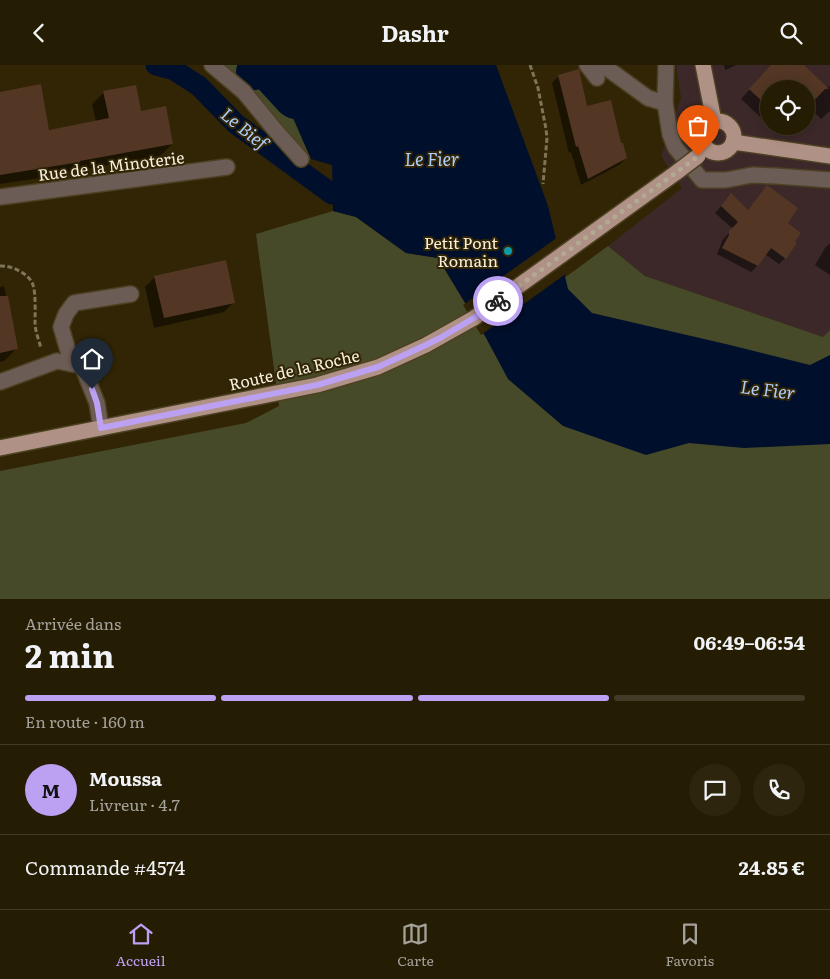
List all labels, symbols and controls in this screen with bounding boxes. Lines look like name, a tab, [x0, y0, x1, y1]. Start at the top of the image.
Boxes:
text: Dashr	[381, 16, 449, 49]
icon: back	[25, 19, 53, 47]
icon: search	[777, 19, 805, 47]
map controls	[760, 80, 815, 135]
button: locate	[760, 80, 815, 135]
water label: Le Bief	[215, 100, 276, 157]
pin	[677, 105, 719, 156]
icon: bag	[684, 112, 712, 140]
street label: Rue de la Minoterie	[36, 144, 186, 186]
water label: Le Fier	[405, 145, 459, 172]
place label: Petit Pont Romain	[424, 230, 499, 272]
marker: Petit Pont Romain	[502, 245, 514, 257]
courier	[473, 276, 523, 326]
icon: bike	[484, 287, 512, 315]
pin	[71, 338, 113, 389]
street label: Route de la Roche	[226, 342, 362, 396]
icon: home	[78, 345, 106, 373]
water label: Le Fier	[739, 372, 797, 406]
text: Arrivée dans	[25, 611, 121, 635]
text: 06:49–06:54	[694, 628, 805, 656]
text: 2 min	[25, 630, 114, 678]
text: En route · 160 m	[25, 709, 145, 733]
text: Moussa	[89, 764, 162, 792]
button: chat	[689, 764, 741, 816]
button: phone	[753, 764, 805, 816]
text: M	[42, 776, 60, 804]
text: Livreur · 4.7	[89, 792, 180, 816]
text: Commande #4574	[25, 853, 185, 881]
text: 24.85 €	[739, 853, 805, 881]
tab: Accueil	[116, 920, 165, 970]
tab: Carte	[397, 920, 434, 970]
tab: Favoris	[665, 920, 714, 970]

